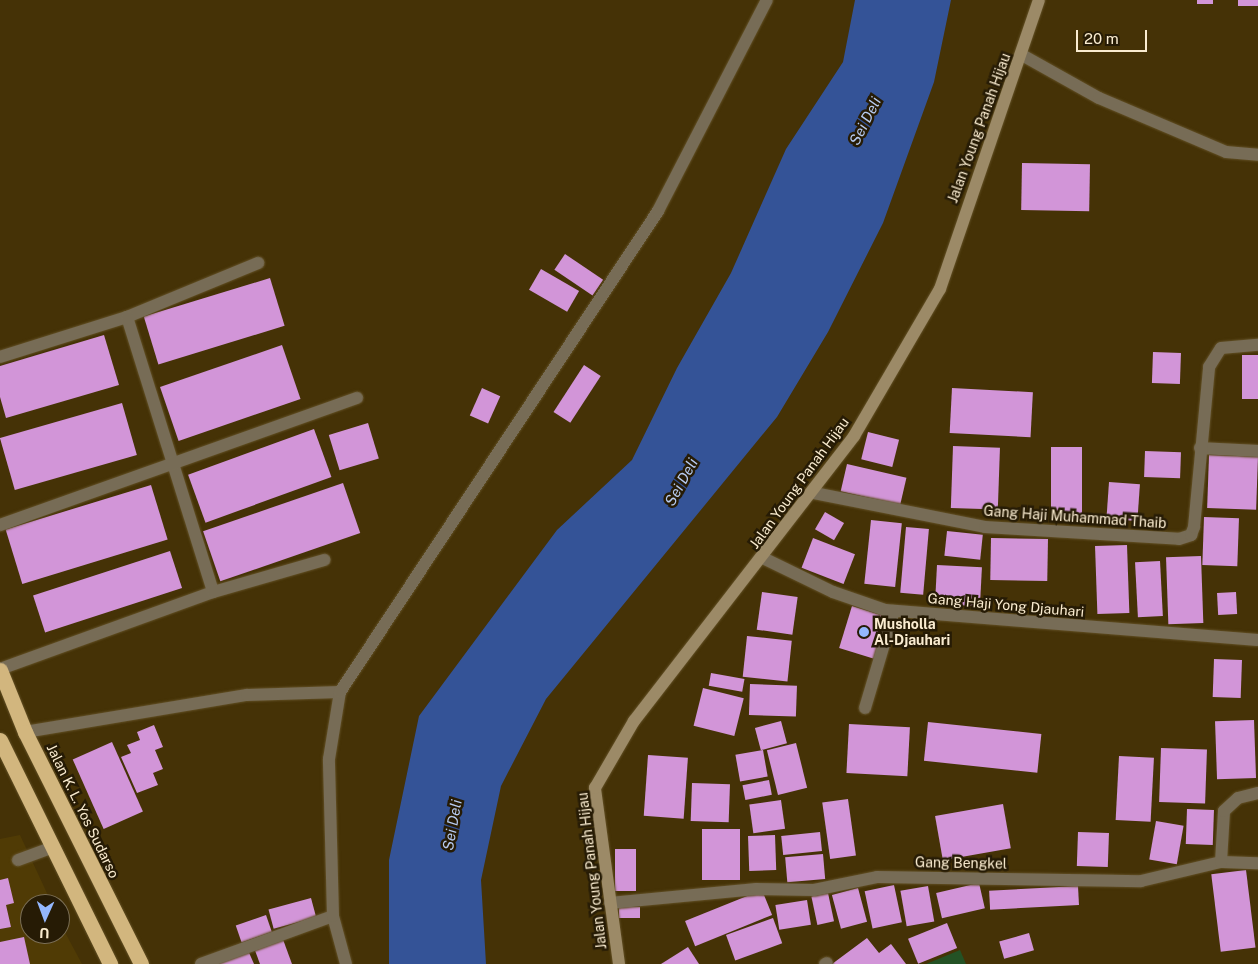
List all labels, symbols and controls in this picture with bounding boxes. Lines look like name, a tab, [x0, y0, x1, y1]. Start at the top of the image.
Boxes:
scale bar	[1078, 20, 1149, 52]
text: 20 m	[1084, 30, 1119, 47]
street label: Jalan Young Panah Hijau	[944, 51, 1014, 205]
water label: Sei Deli	[845, 94, 885, 148]
street label: Jalan Young Panah Hijau	[746, 414, 852, 552]
water label: Sei Deli	[661, 455, 701, 509]
street label: Gang Haji Muhammad Thaib	[983, 502, 1167, 532]
street label: Gang Haji Yong Djauhari	[927, 590, 1085, 620]
place label: Musholla Al-Djauhari	[874, 616, 950, 648]
marker: Musholla Al-Djauhari	[858, 626, 870, 638]
street label: Jalan K. L. Yos Sudarso	[43, 741, 123, 881]
street label: Jalan Young Panah Hijau	[574, 792, 610, 950]
water label: Sei Deli	[439, 798, 465, 852]
street label: Gang Bengkel	[915, 854, 1007, 872]
north arrow	[20, 894, 70, 944]
text: U	[39, 925, 50, 941]

